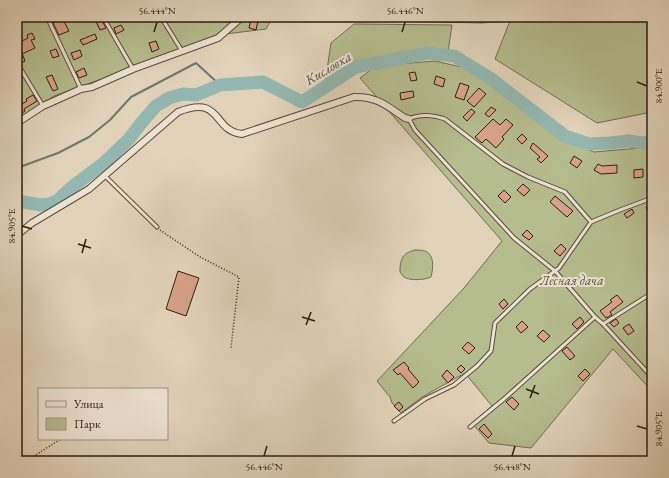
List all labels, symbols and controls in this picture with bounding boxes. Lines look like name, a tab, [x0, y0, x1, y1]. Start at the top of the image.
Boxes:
text: 56.444°N	[138, 4, 176, 17]
text: 56.446°N	[386, 4, 424, 17]
water label: Кисловка	[301, 47, 355, 89]
text: 84.900°E	[652, 68, 665, 103]
text: 84.905°E	[5, 208, 18, 243]
park label: Лесная дача	[539, 272, 604, 289]
legend	[38, 388, 168, 440]
text: Улица	[73, 396, 104, 412]
text: 84.905°E	[652, 411, 665, 446]
text: Парк	[74, 416, 101, 432]
text: 56.446°N	[245, 460, 283, 473]
text: 56.448°N	[493, 460, 531, 473]

